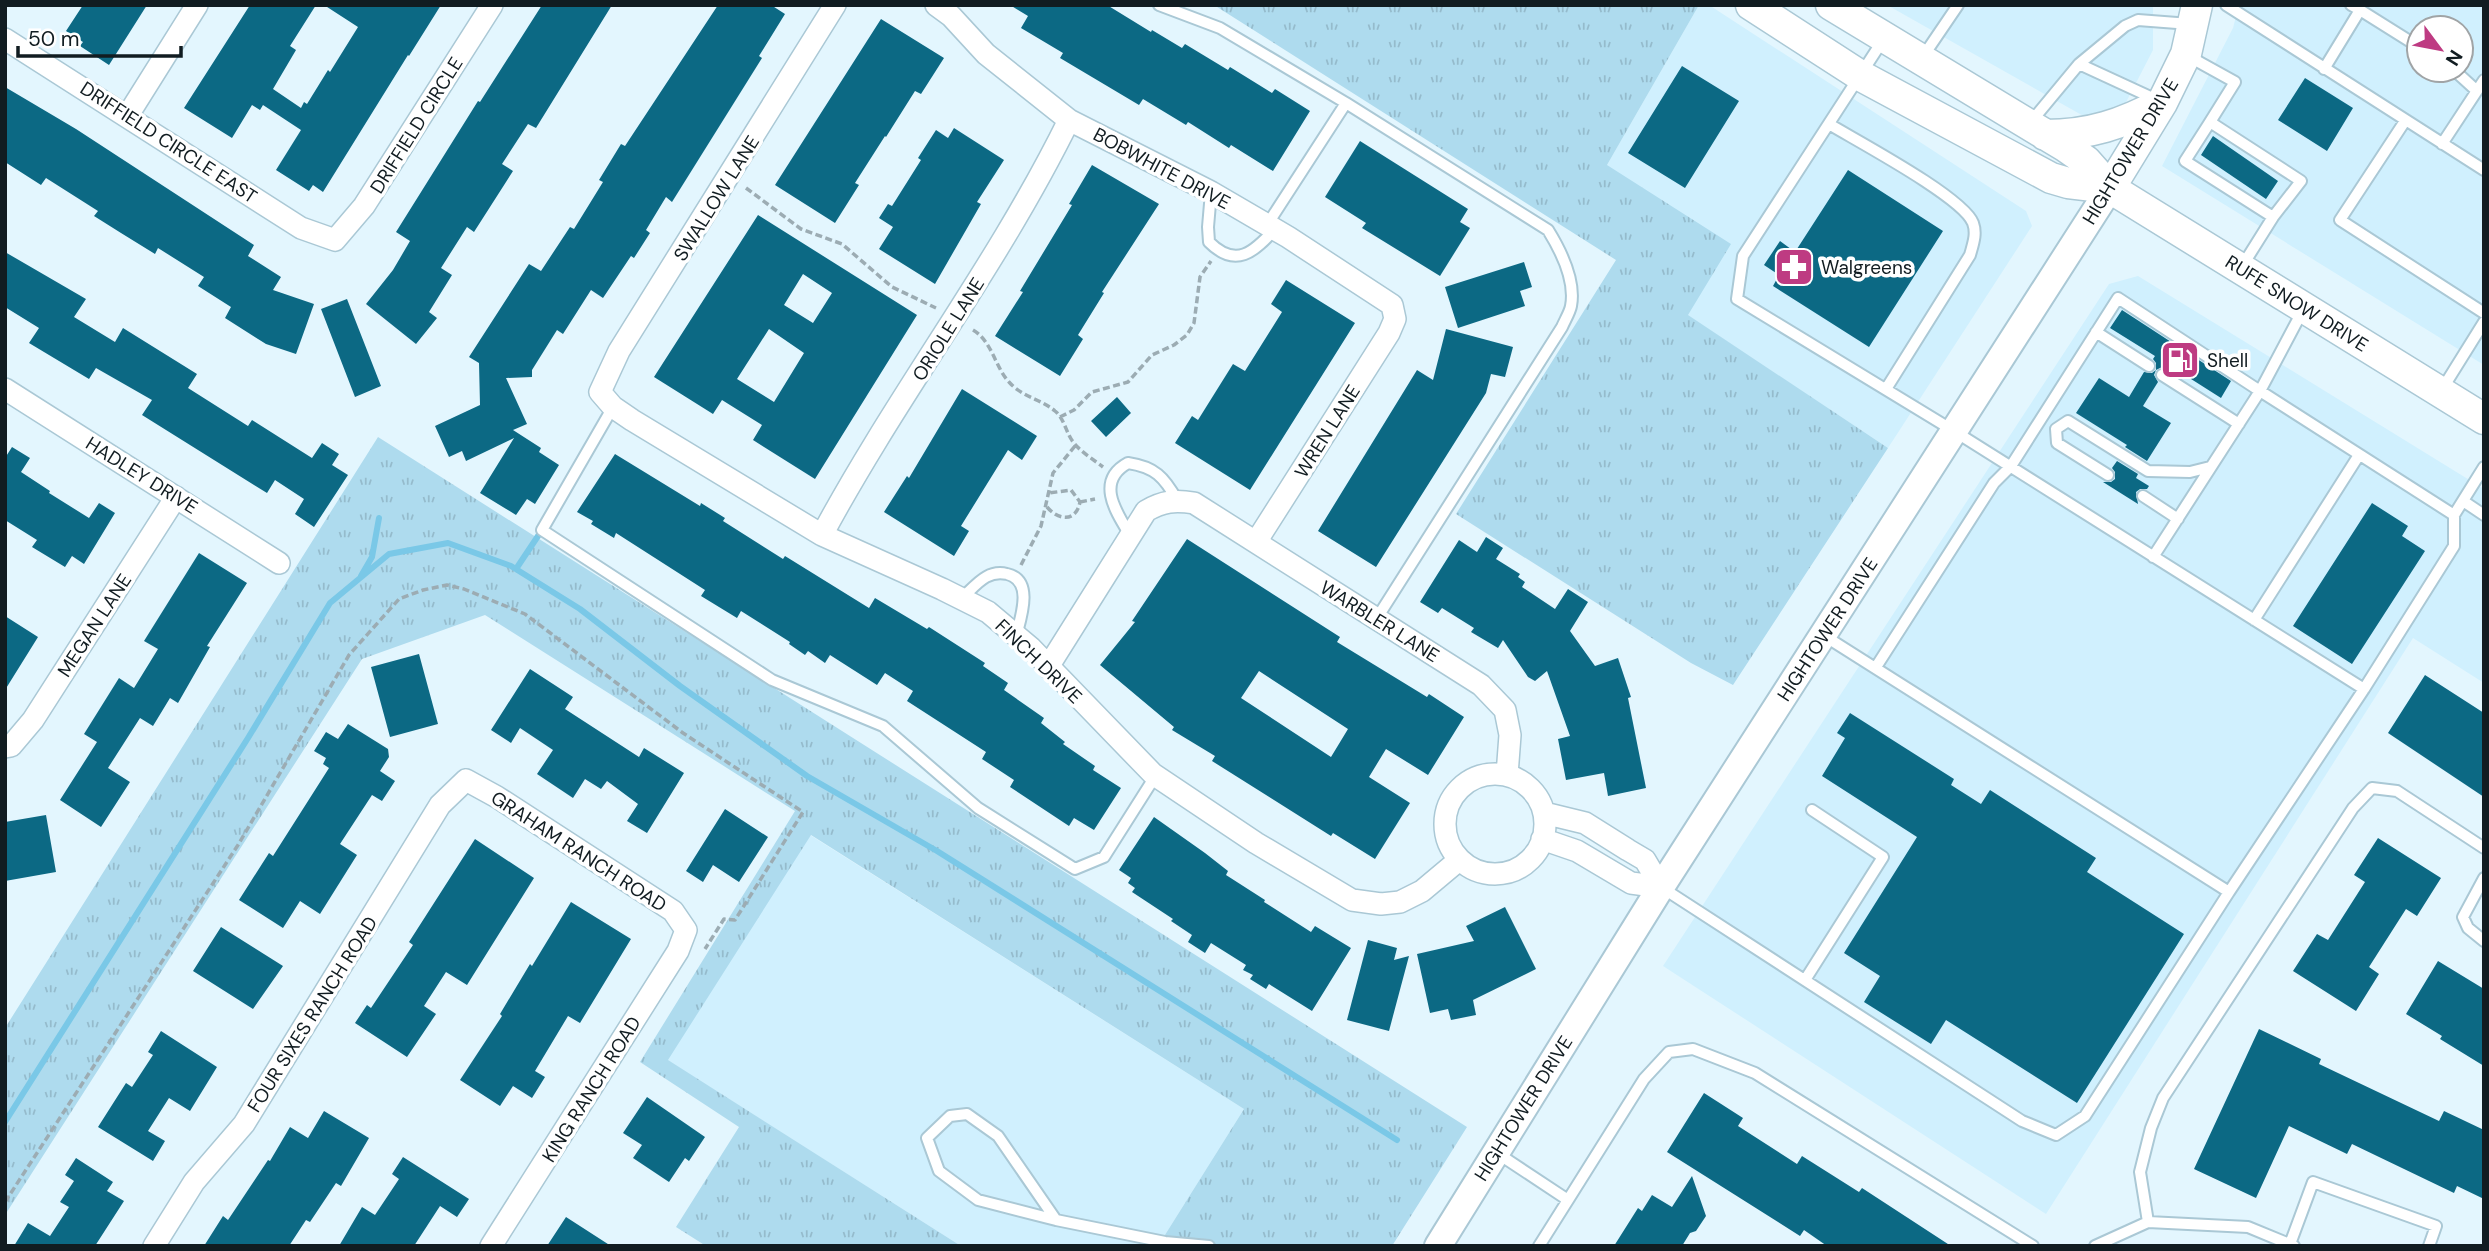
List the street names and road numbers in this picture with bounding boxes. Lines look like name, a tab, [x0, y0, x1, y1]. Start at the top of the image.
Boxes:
street label: DRIFFIELD CIRCLE	[364, 52, 468, 198]
street label: HIGHTOWER DRIVE	[2077, 73, 2184, 229]
street label: DRIFFIELD CIRCLE EAST	[76, 76, 262, 209]
street label: BOBWHITE DRIVE	[1089, 122, 1235, 215]
street label: SWALLOW LANE	[668, 131, 765, 266]
street label: RUFE SNOW DRIVE	[2221, 249, 2373, 357]
street label: ORIOLE LANE	[907, 273, 990, 386]
street label: WREN LANE	[1289, 380, 1366, 482]
street label: HADLEY DRIVE	[81, 431, 203, 520]
street label: HIGHTOWER DRIVE	[1772, 553, 1883, 706]
street label: MEGAN LANE	[52, 569, 137, 682]
street label: WARBLER LANE	[1315, 575, 1444, 668]
street label: FINCH DRIVE	[990, 614, 1087, 709]
street label: GRAHAM RANCH ROAD	[486, 785, 671, 918]
street label: FOUR SIXES RANCH ROAD	[242, 911, 383, 1117]
street label: KING RANCH ROAD	[536, 1012, 646, 1167]
street label: HIGHTOWER DRIVE	[1469, 1031, 1578, 1186]

